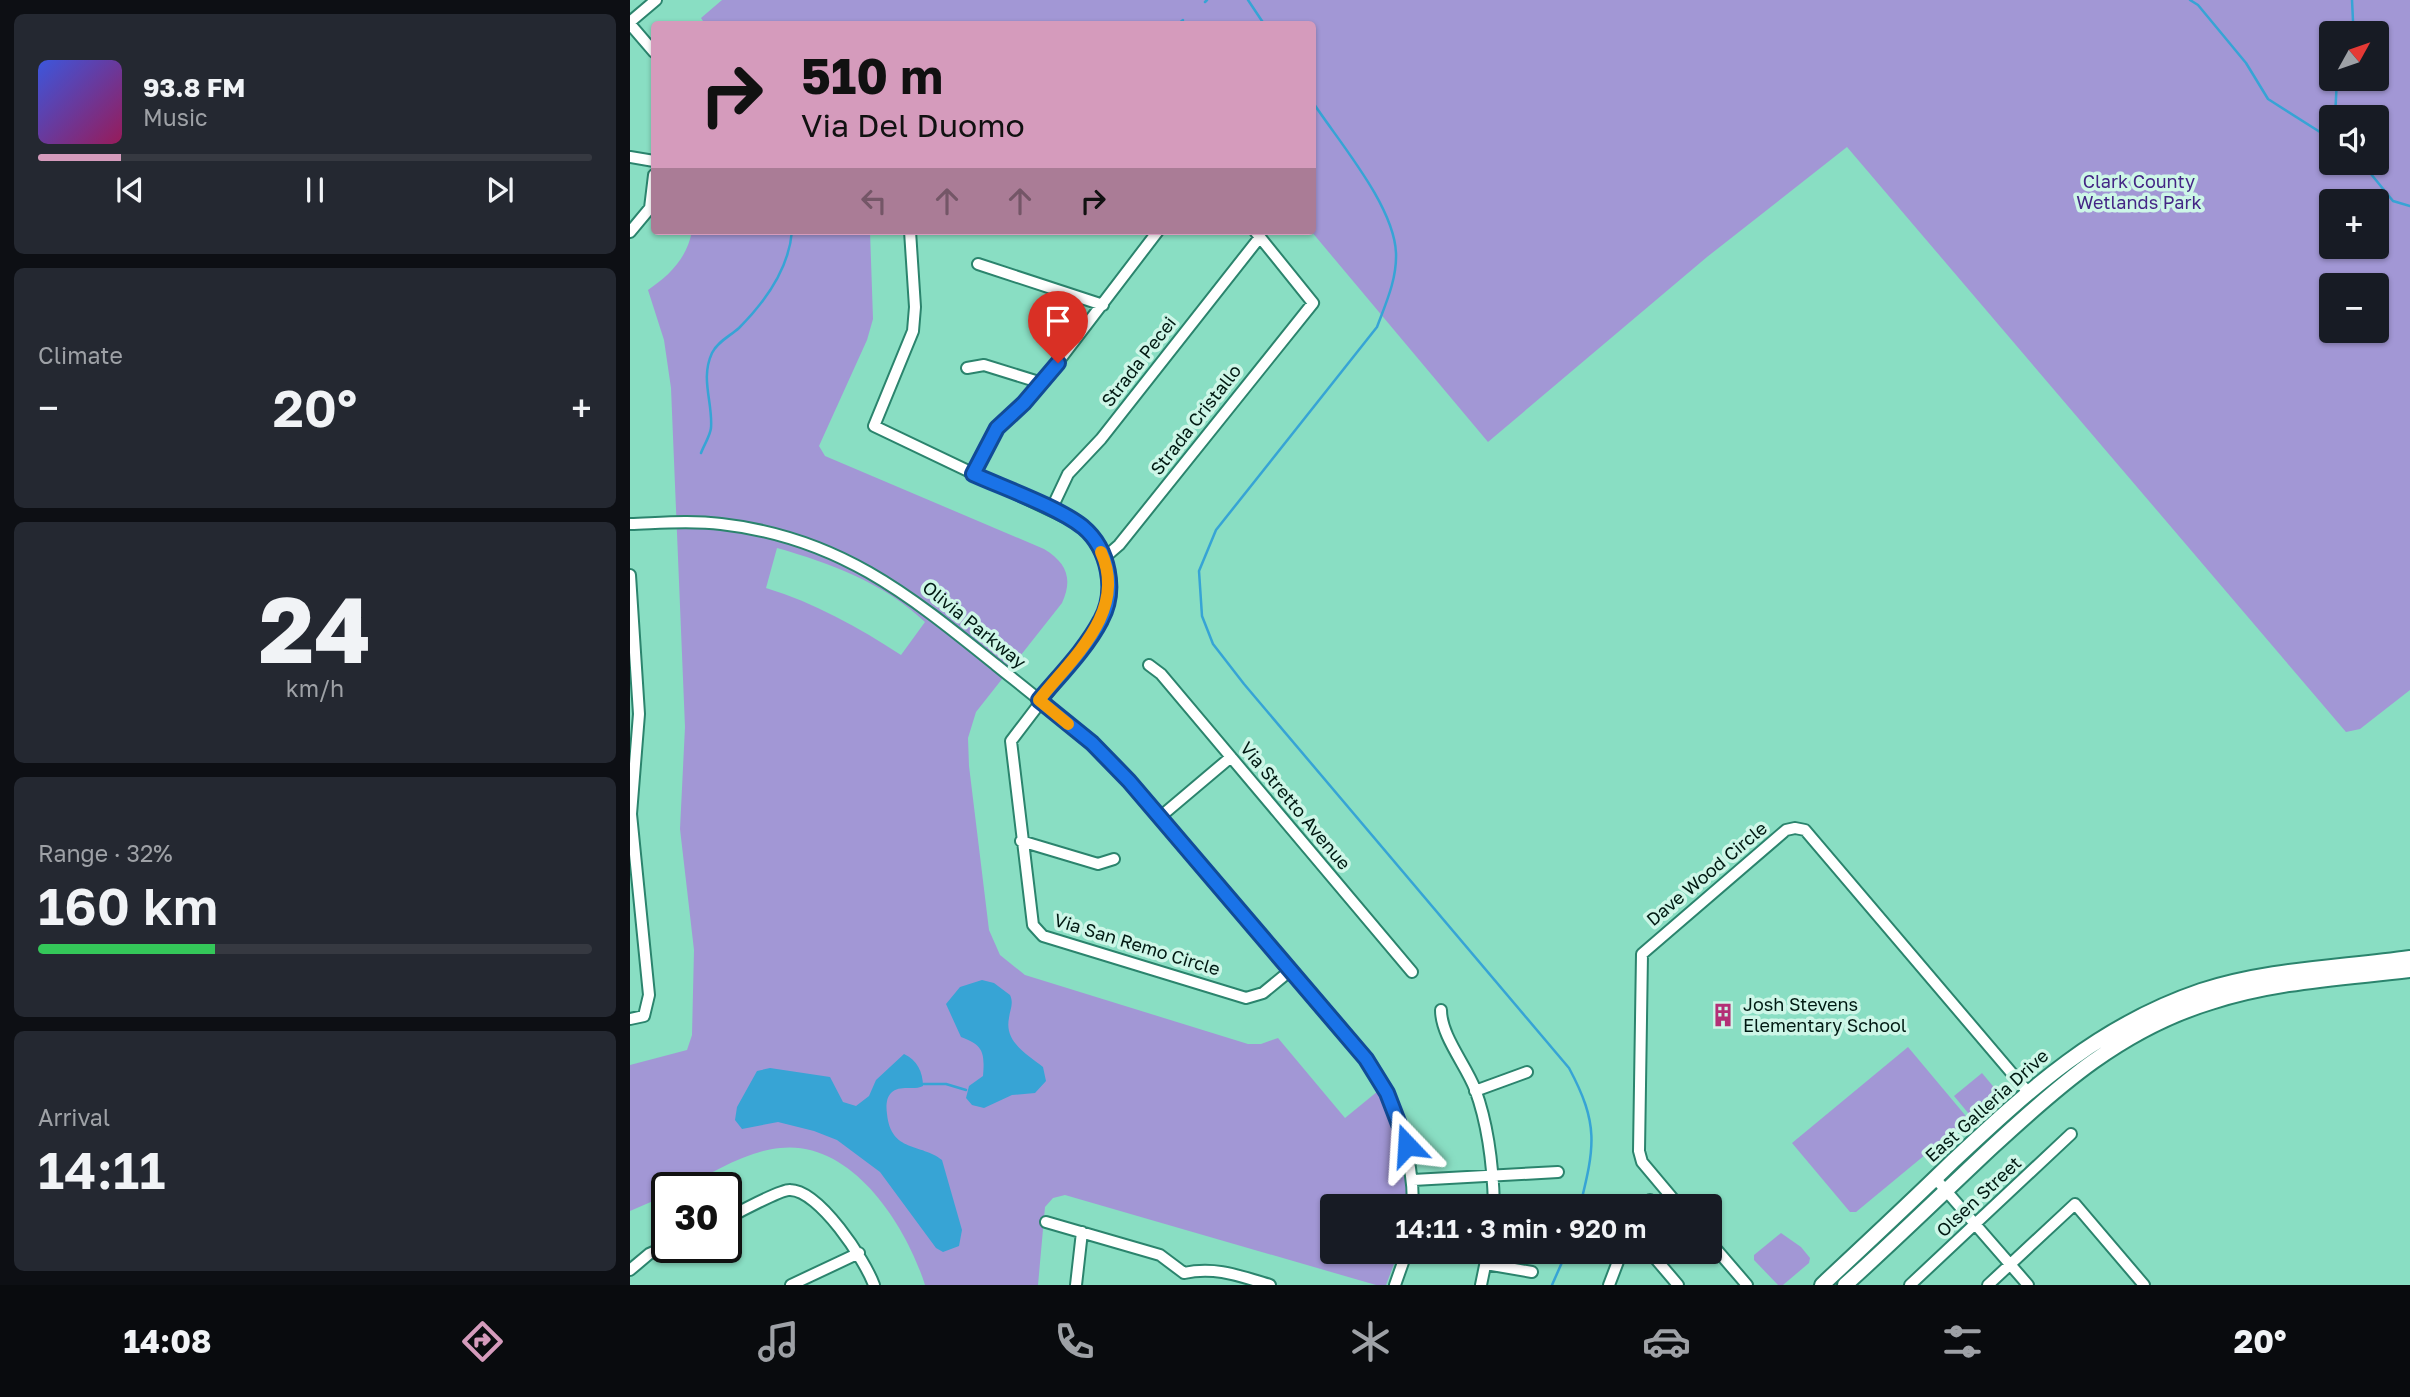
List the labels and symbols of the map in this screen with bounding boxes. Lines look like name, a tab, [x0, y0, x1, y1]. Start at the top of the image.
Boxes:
north arrow	[2319, 21, 2389, 91]
park label: Clark County Wetlands Park	[2076, 170, 2202, 213]
pin	[1028, 291, 1088, 363]
street label: Strada Pecei	[1096, 312, 1180, 411]
street label: Strada Cristallo	[1145, 360, 1245, 479]
street label: Olivia Parkway	[918, 576, 1031, 673]
street label: Via Stretto Avenue	[1236, 737, 1356, 874]
street label: Dave Wood Circle	[1642, 816, 1771, 930]
street label: Via San Remo Circle	[1052, 908, 1223, 980]
place label: Josh Stevens Elementary School	[1743, 993, 1907, 1036]
building icon: Josh Stevens Elementary School	[1709, 1001, 1737, 1029]
street label: East Galleria Drive	[1920, 1044, 2052, 1166]
position arrow	[1370, 1108, 1444, 1182]
street label: Olsen Street	[1931, 1151, 2025, 1241]
speed limit sign: 30	[651, 1172, 742, 1263]

